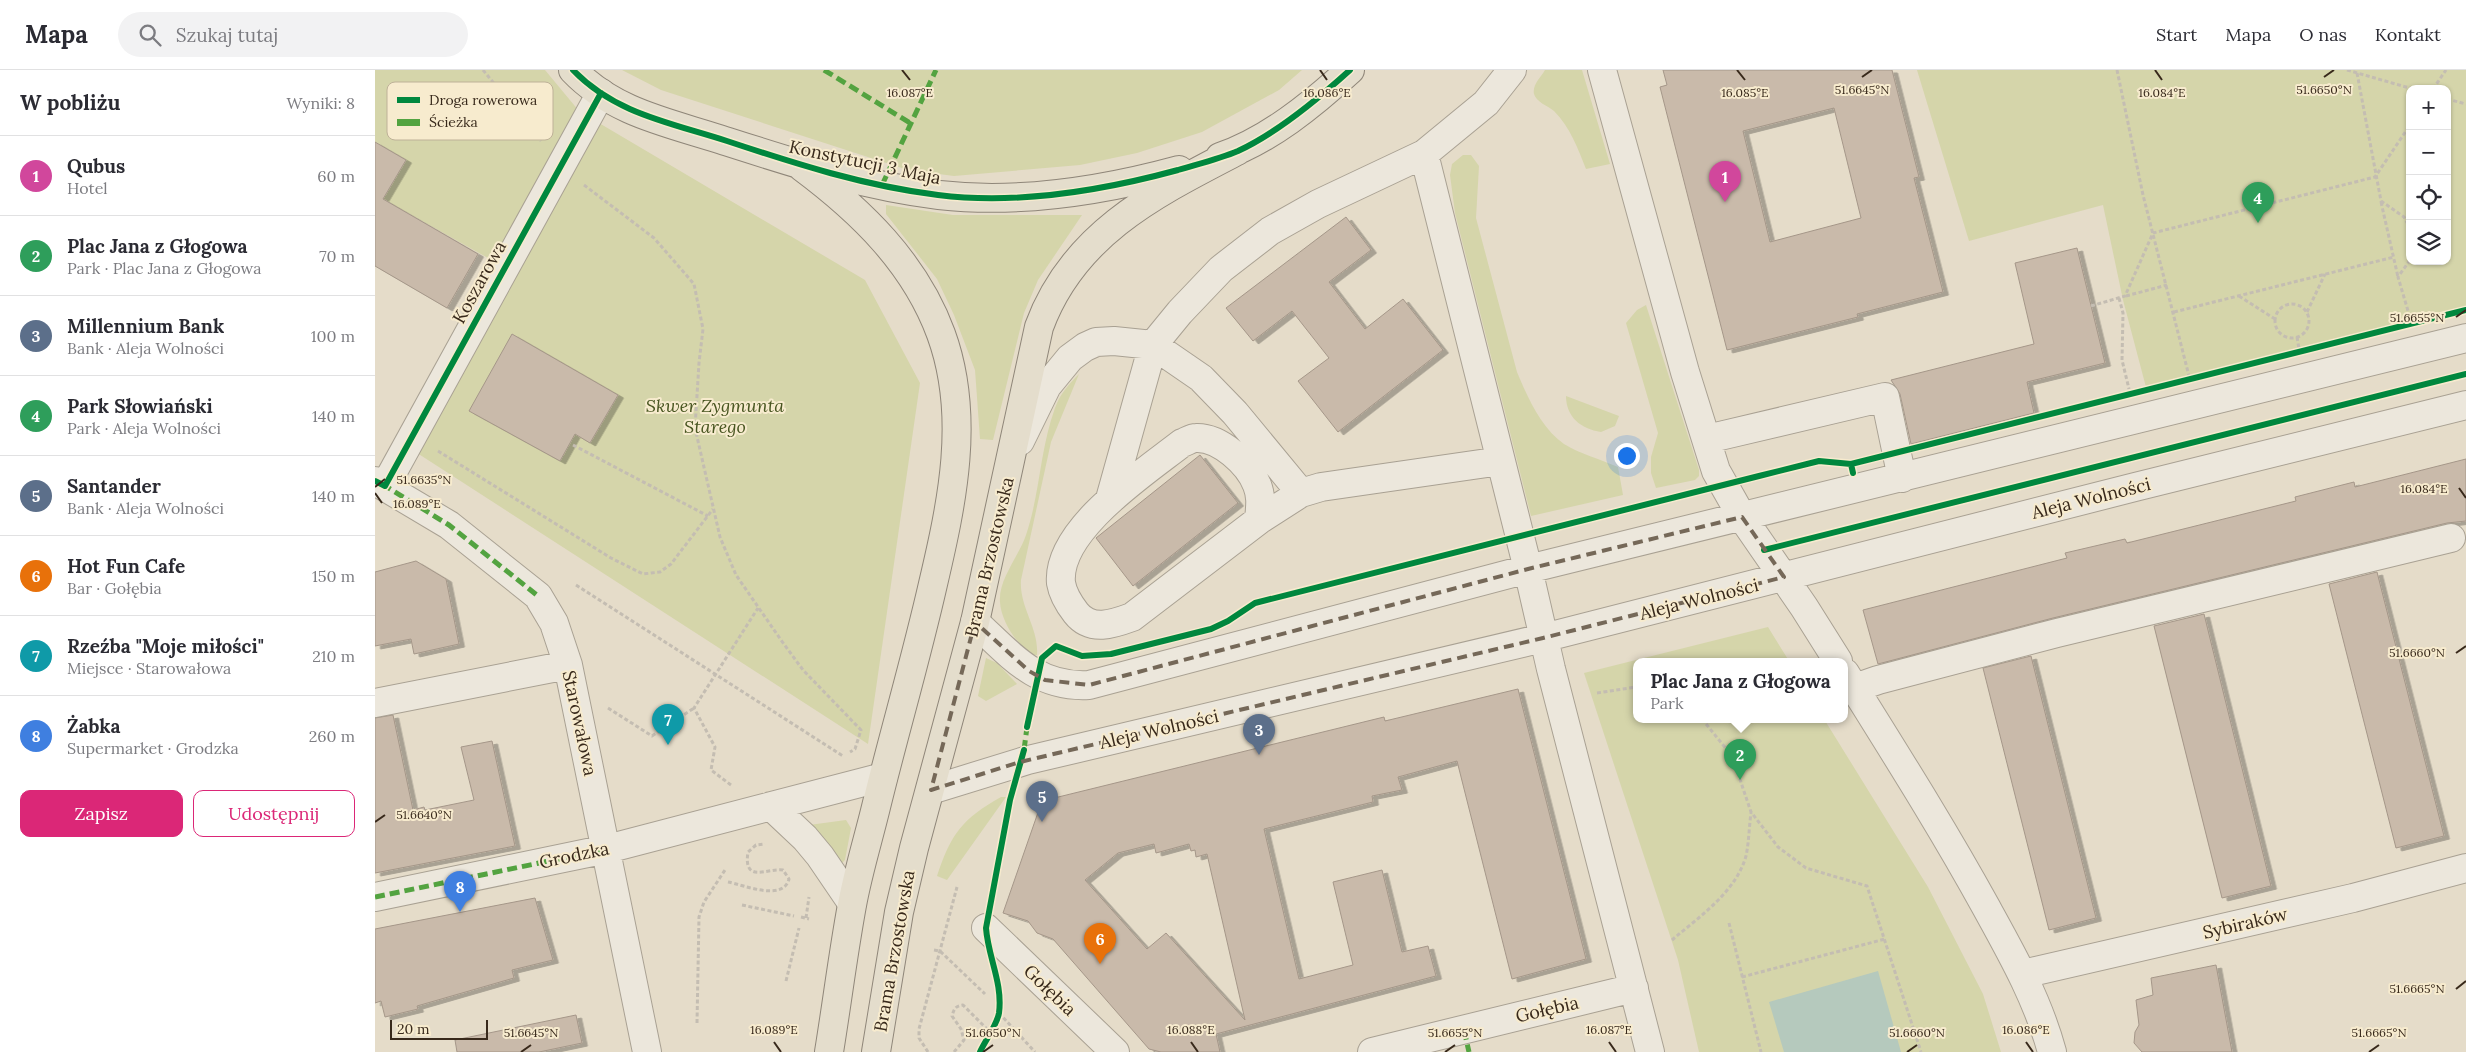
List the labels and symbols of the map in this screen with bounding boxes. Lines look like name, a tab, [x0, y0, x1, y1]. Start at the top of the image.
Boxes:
legend	[387, 82, 553, 140]
text: 51.6645°N	[1835, 82, 1889, 97]
text: 51.6650°N	[2296, 82, 2352, 97]
text: 16.087°E	[887, 85, 933, 100]
text: 16.086°E	[1303, 85, 1351, 100]
text: 16.085°E	[1721, 85, 1769, 100]
text: 16.084°E	[2139, 85, 2185, 100]
text: Droga rowerowa	[429, 91, 537, 109]
text: Ścieżka	[429, 113, 478, 131]
street label: Konstytucji 3 Maja	[787, 135, 943, 189]
pin: 1	[1709, 161, 1741, 202]
pin: 4	[2242, 182, 2274, 223]
street label: Koszarowa	[447, 237, 511, 327]
text: 51.6655°N	[2390, 310, 2444, 325]
park label: Skwer Zygmunta Starego	[646, 394, 784, 438]
your location	[1614, 443, 1640, 469]
text: 51.6635°N	[397, 472, 451, 487]
street label: Aleja Wolności	[2028, 472, 2153, 524]
street label: Brama Brzostowska	[959, 475, 1019, 639]
text: 16.084°E	[2401, 481, 2447, 496]
text: 16.089°E	[393, 496, 441, 511]
street label: Aleja Wolności	[1636, 573, 1761, 625]
text: 51.6660°N	[2389, 645, 2445, 660]
street label: Starowałowa	[558, 668, 602, 778]
pin: 7	[652, 704, 684, 745]
street label: Aleja Wolności	[1096, 704, 1221, 754]
pin: 3	[1243, 714, 1275, 755]
pin: 2	[1724, 739, 1756, 780]
pin: 5	[1026, 781, 1058, 822]
text: 51.6640°N	[396, 807, 452, 822]
street label: Grodzka	[537, 836, 611, 874]
street label: Brama Brzostowska	[868, 868, 920, 1034]
pin: 8	[444, 871, 476, 912]
street label: Sybiraków	[2200, 902, 2290, 944]
pin: 6	[1084, 923, 1116, 964]
street label: Gołębia	[1019, 959, 1081, 1021]
text: 51.6665°N	[2389, 981, 2445, 996]
street label: Gołębia	[1513, 991, 1581, 1027]
scale bar	[390, 1017, 487, 1040]
text: 16.089°E	[750, 1022, 798, 1037]
text: 16.088°E	[1167, 1022, 1215, 1037]
text: 16.087°E	[1586, 1022, 1632, 1037]
text: 16.086°E	[2002, 1022, 2050, 1037]
text: 51.6645°N	[504, 1025, 558, 1040]
text: 51.6650°N	[965, 1025, 1021, 1040]
text: 51.6655°N	[1428, 1025, 1482, 1040]
text: 51.6660°N	[1889, 1025, 1945, 1040]
text: 51.6665°N	[2351, 1025, 2407, 1040]

